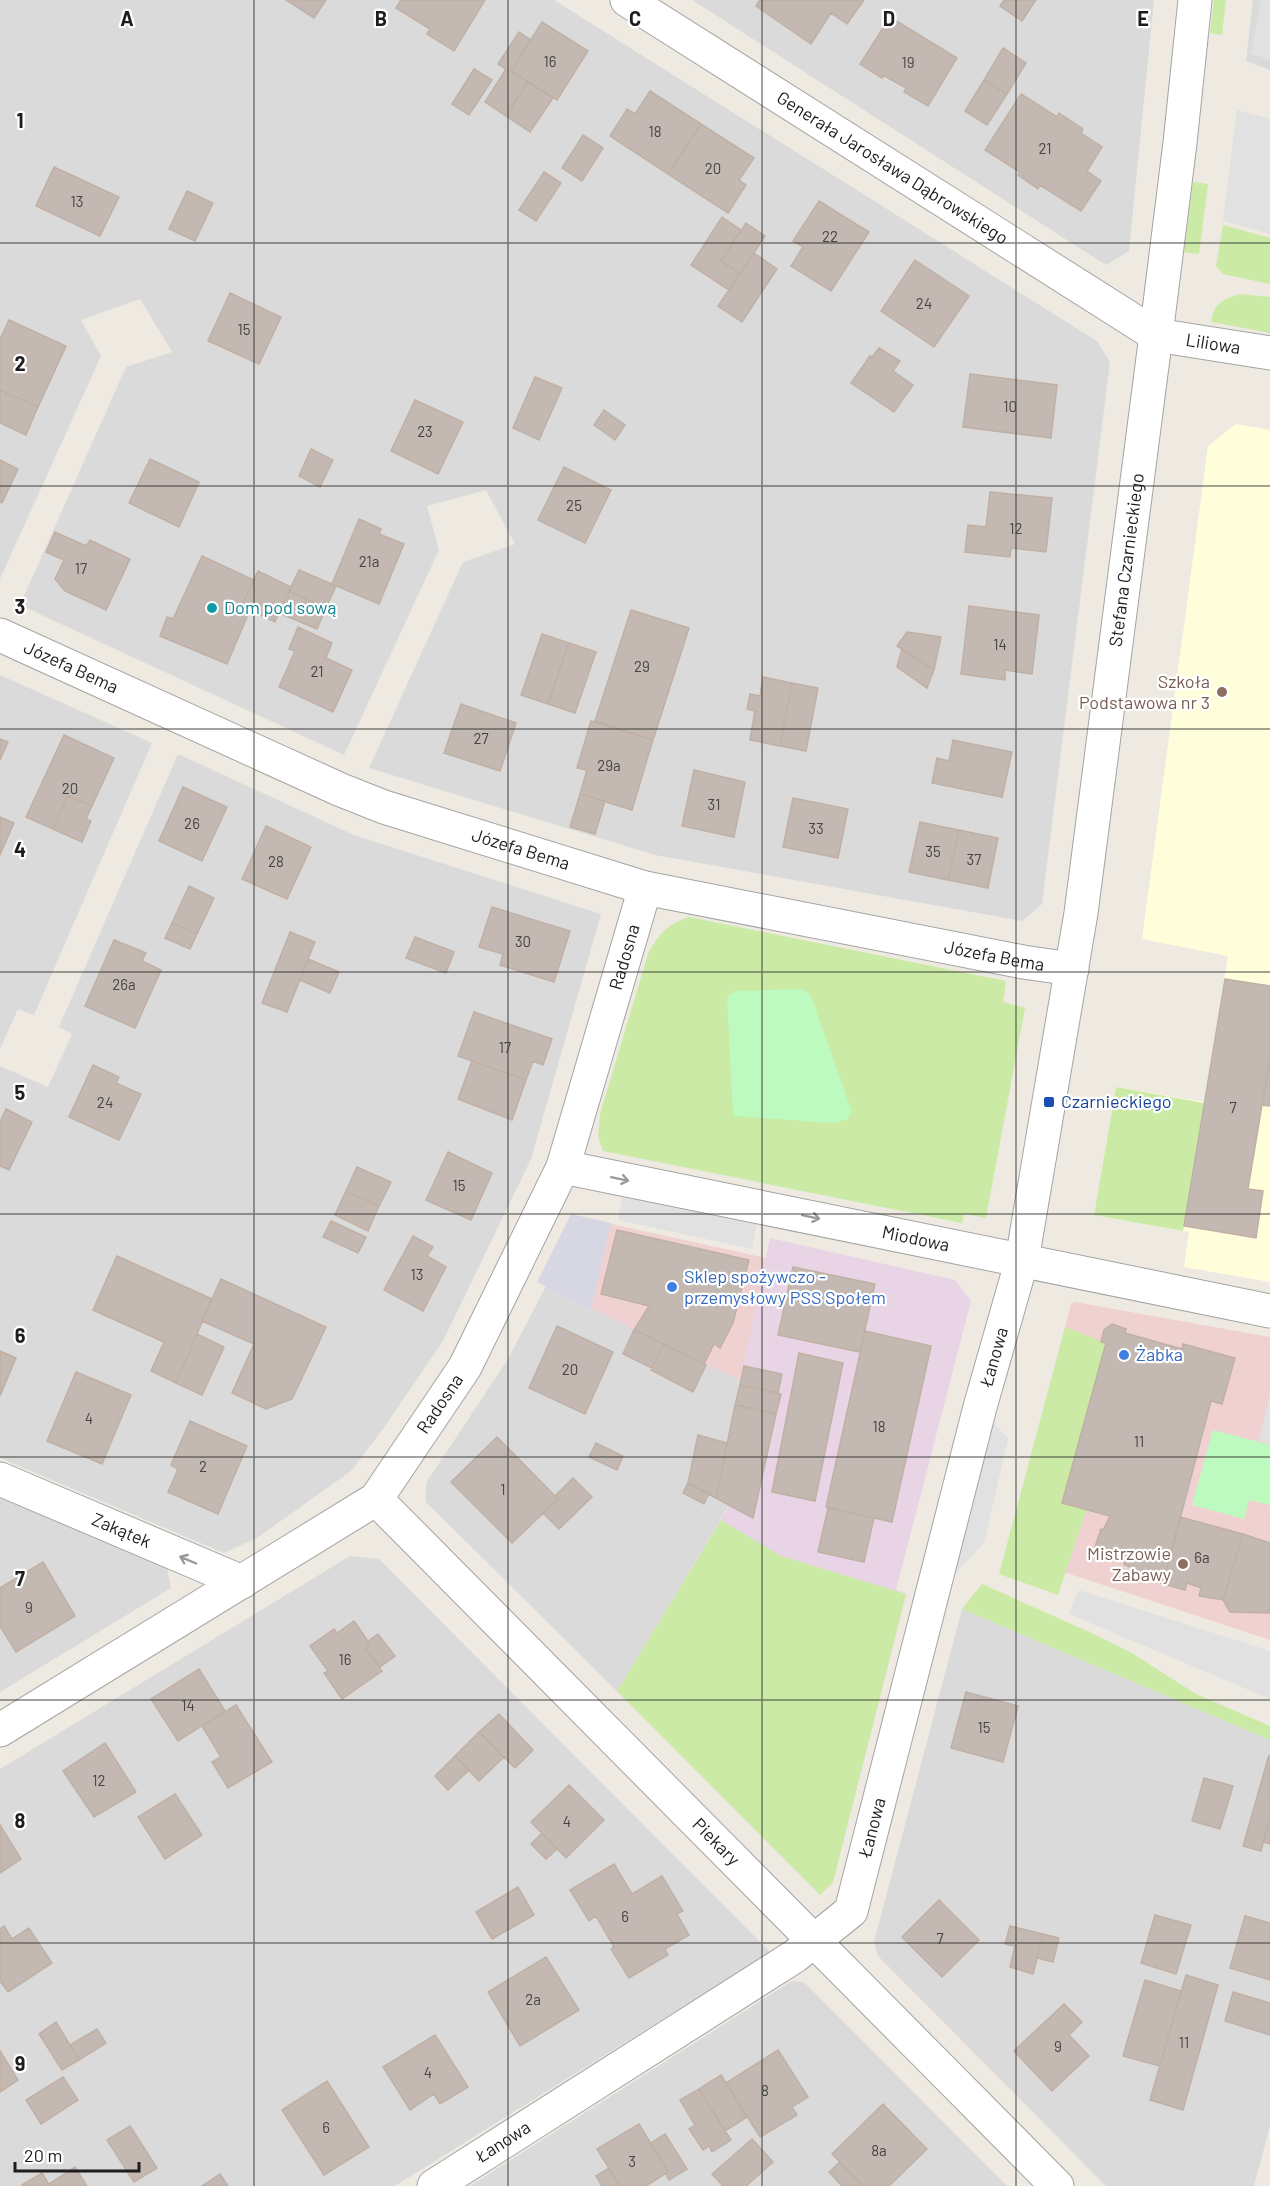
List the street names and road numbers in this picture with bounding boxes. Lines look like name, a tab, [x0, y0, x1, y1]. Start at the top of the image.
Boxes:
street label: Generała Jarosława Dąbrowskiego	[773, 86, 1013, 249]
street label: Liliowa	[1184, 328, 1242, 358]
street label: Stefana Czarnieckiego	[1104, 472, 1148, 648]
street label: Józefa Bema	[21, 635, 122, 697]
street label: Józefa Bema	[469, 823, 573, 874]
street label: Radosna	[604, 921, 644, 992]
street label: Józefa Bema	[943, 935, 1046, 975]
street label: Miodowa	[880, 1220, 952, 1255]
street label: Łanowa	[974, 1324, 1012, 1390]
street label: Radosna	[411, 1369, 467, 1437]
street label: Zakątek	[89, 1507, 155, 1552]
street label: Łanowa	[853, 1795, 890, 1861]
street label: Piekary	[688, 1813, 745, 1870]
street label: Łanowa	[470, 2115, 534, 2167]

